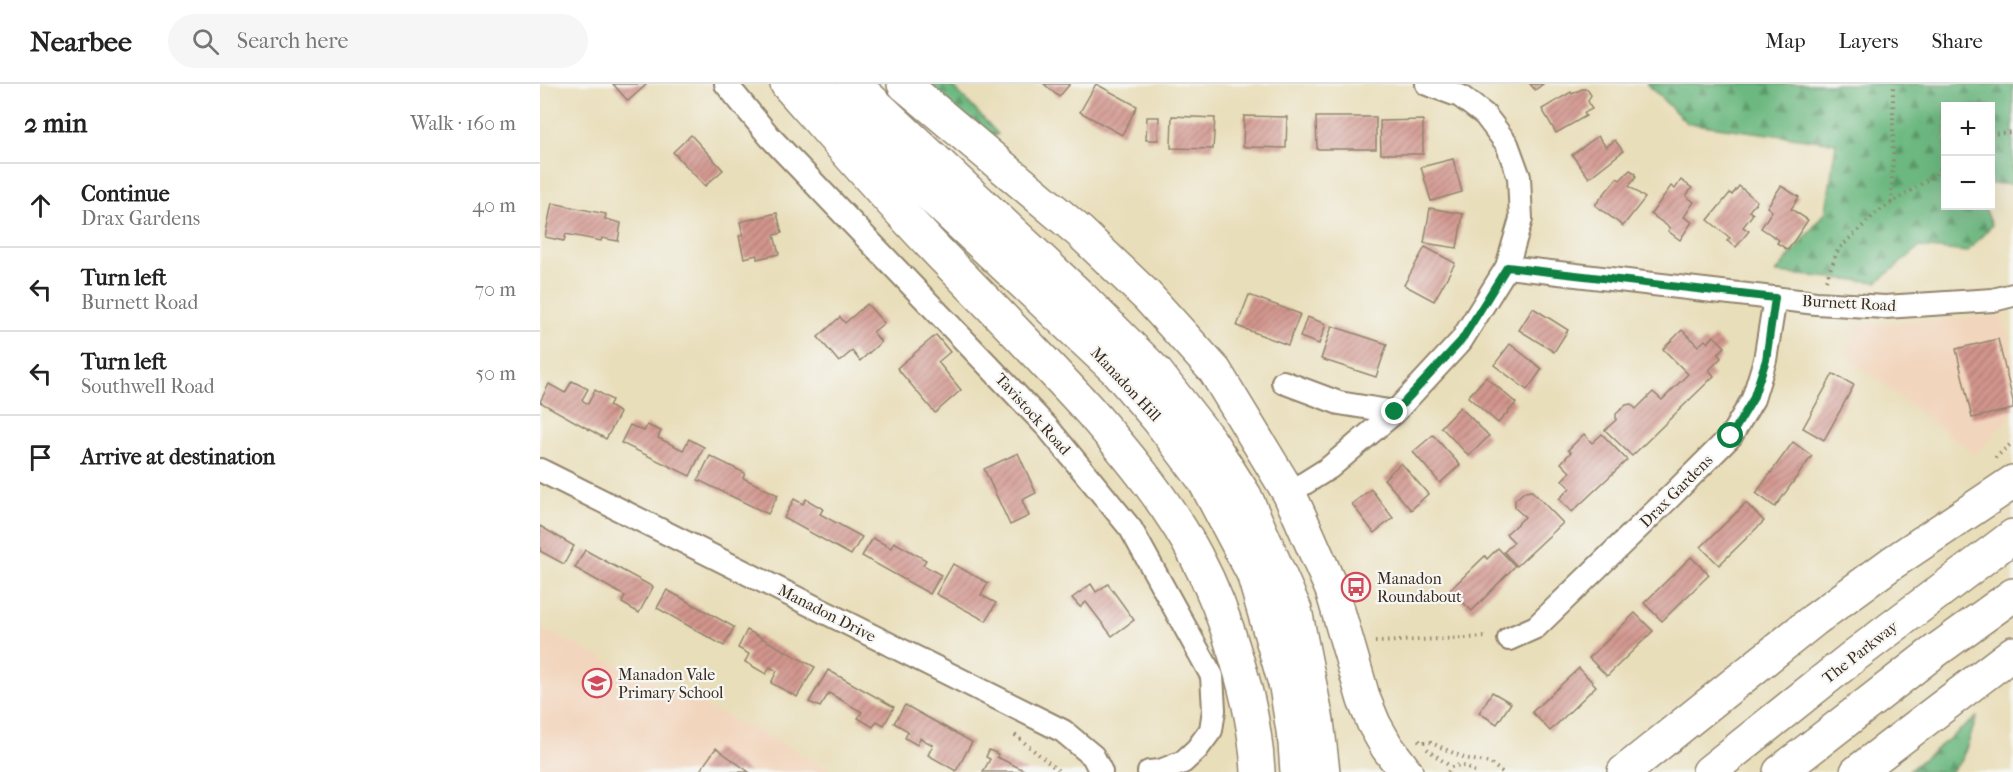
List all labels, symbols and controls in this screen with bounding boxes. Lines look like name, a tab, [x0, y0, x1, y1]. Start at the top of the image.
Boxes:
search box	[168, 14, 588, 68]
text: Nearbee	[30, 25, 132, 58]
icon: search	[189, 25, 222, 58]
text: Search here	[237, 28, 348, 54]
text: Map	[1765, 29, 1806, 53]
text: Layers	[1839, 29, 1898, 53]
text: Share	[1931, 29, 1983, 53]
map controls	[1941, 102, 1995, 210]
button: +	[1941, 102, 1995, 156]
text: 2 min	[24, 108, 87, 139]
text: Walk · 160 m	[410, 112, 516, 135]
button: −	[1941, 156, 1995, 210]
text: Continue	[81, 181, 170, 207]
icon: ahead	[24, 189, 57, 222]
text: 40 m	[472, 194, 516, 217]
text: Drax Gardens	[81, 207, 200, 230]
text: Turn left	[81, 265, 167, 291]
icon: left	[24, 273, 57, 306]
text: 70 m	[474, 278, 516, 301]
text: Burnett Road	[81, 291, 198, 314]
street label: Burnett Road	[1802, 291, 1897, 315]
street label: Manadon Hill	[1087, 343, 1166, 425]
text: Turn left	[81, 349, 167, 375]
icon: left	[24, 357, 57, 390]
text: 50 m	[475, 362, 516, 385]
street label: Tavistock Road	[991, 369, 1075, 459]
text: Southwell Road	[81, 375, 215, 398]
route end	[1381, 398, 1407, 424]
route start	[1717, 422, 1743, 448]
icon: arrive	[24, 441, 57, 474]
text: Arrive at destination	[81, 444, 275, 470]
street label: Drax Gardens	[1636, 451, 1716, 531]
place label: Manadon Roundabout	[1377, 569, 1462, 606]
bus stop icon: Manadon Roundabout	[1340, 571, 1372, 603]
street label: Manadon Drive	[775, 580, 879, 646]
street label: The Parkway	[1818, 616, 1902, 687]
place label: Manadon Vale Primary School	[618, 665, 724, 702]
school or university icon: Manadon Vale Primary School	[581, 667, 613, 699]

